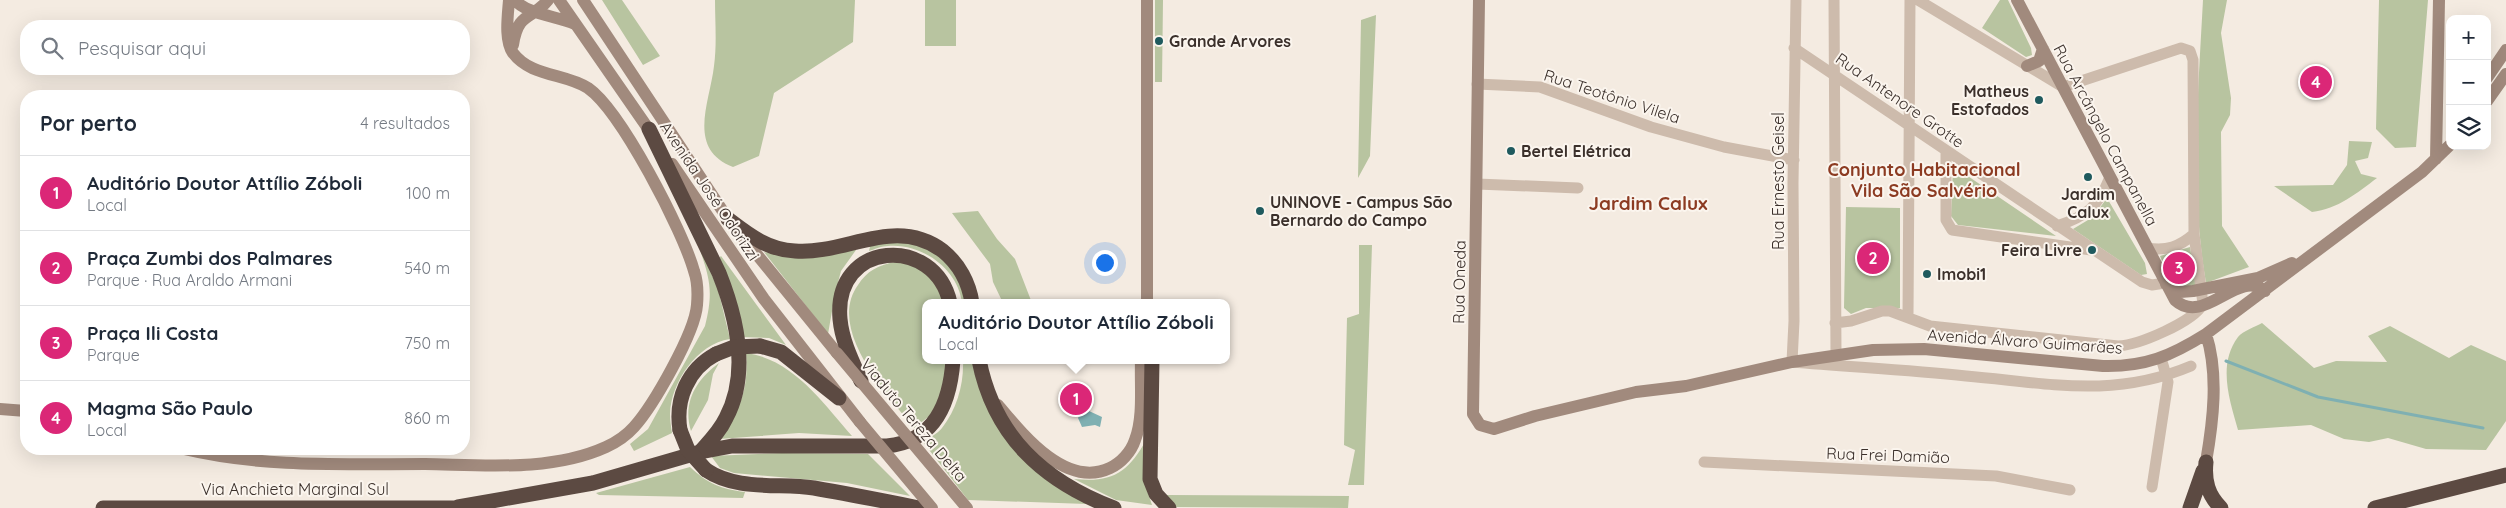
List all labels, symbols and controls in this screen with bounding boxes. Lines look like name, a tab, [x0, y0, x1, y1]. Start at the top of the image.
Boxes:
map controls	[2446, 15, 2491, 150]
button: +	[2446, 15, 2491, 60]
search box	[20, 20, 470, 75]
place label: Grande Arvores	[1169, 31, 1291, 51]
icon: search	[38, 34, 66, 62]
marker: Grande Arvores	[1153, 35, 1165, 47]
text: Pesquisar aqui	[78, 36, 206, 60]
street label: Rua Arcângelo Campanella	[2050, 41, 2162, 229]
street label: Rua Antenore Grotte	[1832, 48, 1968, 152]
button: −	[2446, 60, 2491, 105]
pin: 4	[2300, 63, 2332, 101]
street label: Rua Teotônio Vilela	[1541, 65, 1683, 127]
place label: Matheus Estofados	[1951, 81, 2029, 119]
marker: Matheus Estofados	[2033, 94, 2045, 106]
button: layers	[2446, 105, 2491, 150]
text: Por perto	[40, 110, 137, 136]
street label: Rua Ernesto Geisel	[1768, 112, 1788, 250]
text: 4 resultados	[360, 113, 450, 133]
street label: Avenida José Odorizzi	[656, 118, 764, 264]
place label: Bertel Elétrica	[1521, 141, 1631, 161]
marker: Bertel Elétrica	[1505, 145, 1517, 157]
district label: Conjunto Habitacional Vila São Salvério	[1827, 158, 2021, 202]
text: Auditório Doutor Attílio Zóboli	[87, 171, 362, 195]
marker: Jardim Calux	[2082, 171, 2094, 183]
text: 1	[53, 183, 59, 203]
text: 100 m	[406, 183, 450, 203]
place label: Jardim Calux	[2061, 184, 2115, 222]
district label: Jardim Calux	[1589, 191, 1707, 215]
place label: UNINOVE - Campus São Bernardo do Campo	[1270, 192, 1453, 230]
text: Local	[87, 195, 127, 215]
marker: UNINOVE - Campus São Bernardo do Campo	[1254, 205, 1266, 217]
pin: 2	[1857, 239, 1889, 277]
street label: Rua Oneda	[1448, 240, 1470, 324]
place label: Feira Livre	[2001, 240, 2082, 260]
marker: Feira Livre	[2086, 244, 2098, 256]
text: Praça Zumbi dos Palmares	[87, 246, 333, 270]
pin: 3	[2163, 249, 2195, 287]
your location	[1092, 250, 1118, 276]
text: 2	[51, 258, 61, 278]
text: 540 m	[404, 258, 450, 278]
place label: Imobi1	[1937, 264, 1986, 284]
marker: Imobi1	[1921, 268, 1933, 280]
text: Parque · Rua Araldo Armani	[87, 270, 292, 290]
popup	[922, 299, 1230, 364]
text: Auditório Doutor Attílio Zóboli	[938, 310, 1214, 334]
text: Praça Ili Costa	[87, 321, 218, 345]
street label: Avenida Álvaro Guimarães	[1927, 324, 2123, 358]
text: 3	[52, 333, 60, 353]
text: 750 m	[405, 333, 450, 353]
text: Local	[938, 334, 978, 354]
text: Parque	[87, 345, 140, 365]
street label: Viaduto Tereza Delta	[857, 354, 971, 486]
pin: 1	[1060, 380, 1092, 418]
text: Magma São Paulo	[87, 396, 253, 420]
text: 4	[51, 408, 61, 428]
text: 860 m	[404, 408, 450, 428]
text: Local	[87, 420, 127, 440]
street label: Rua Frei Damião	[1826, 443, 1950, 467]
street label: Via Anchieta Marginal Sul	[201, 479, 389, 499]

